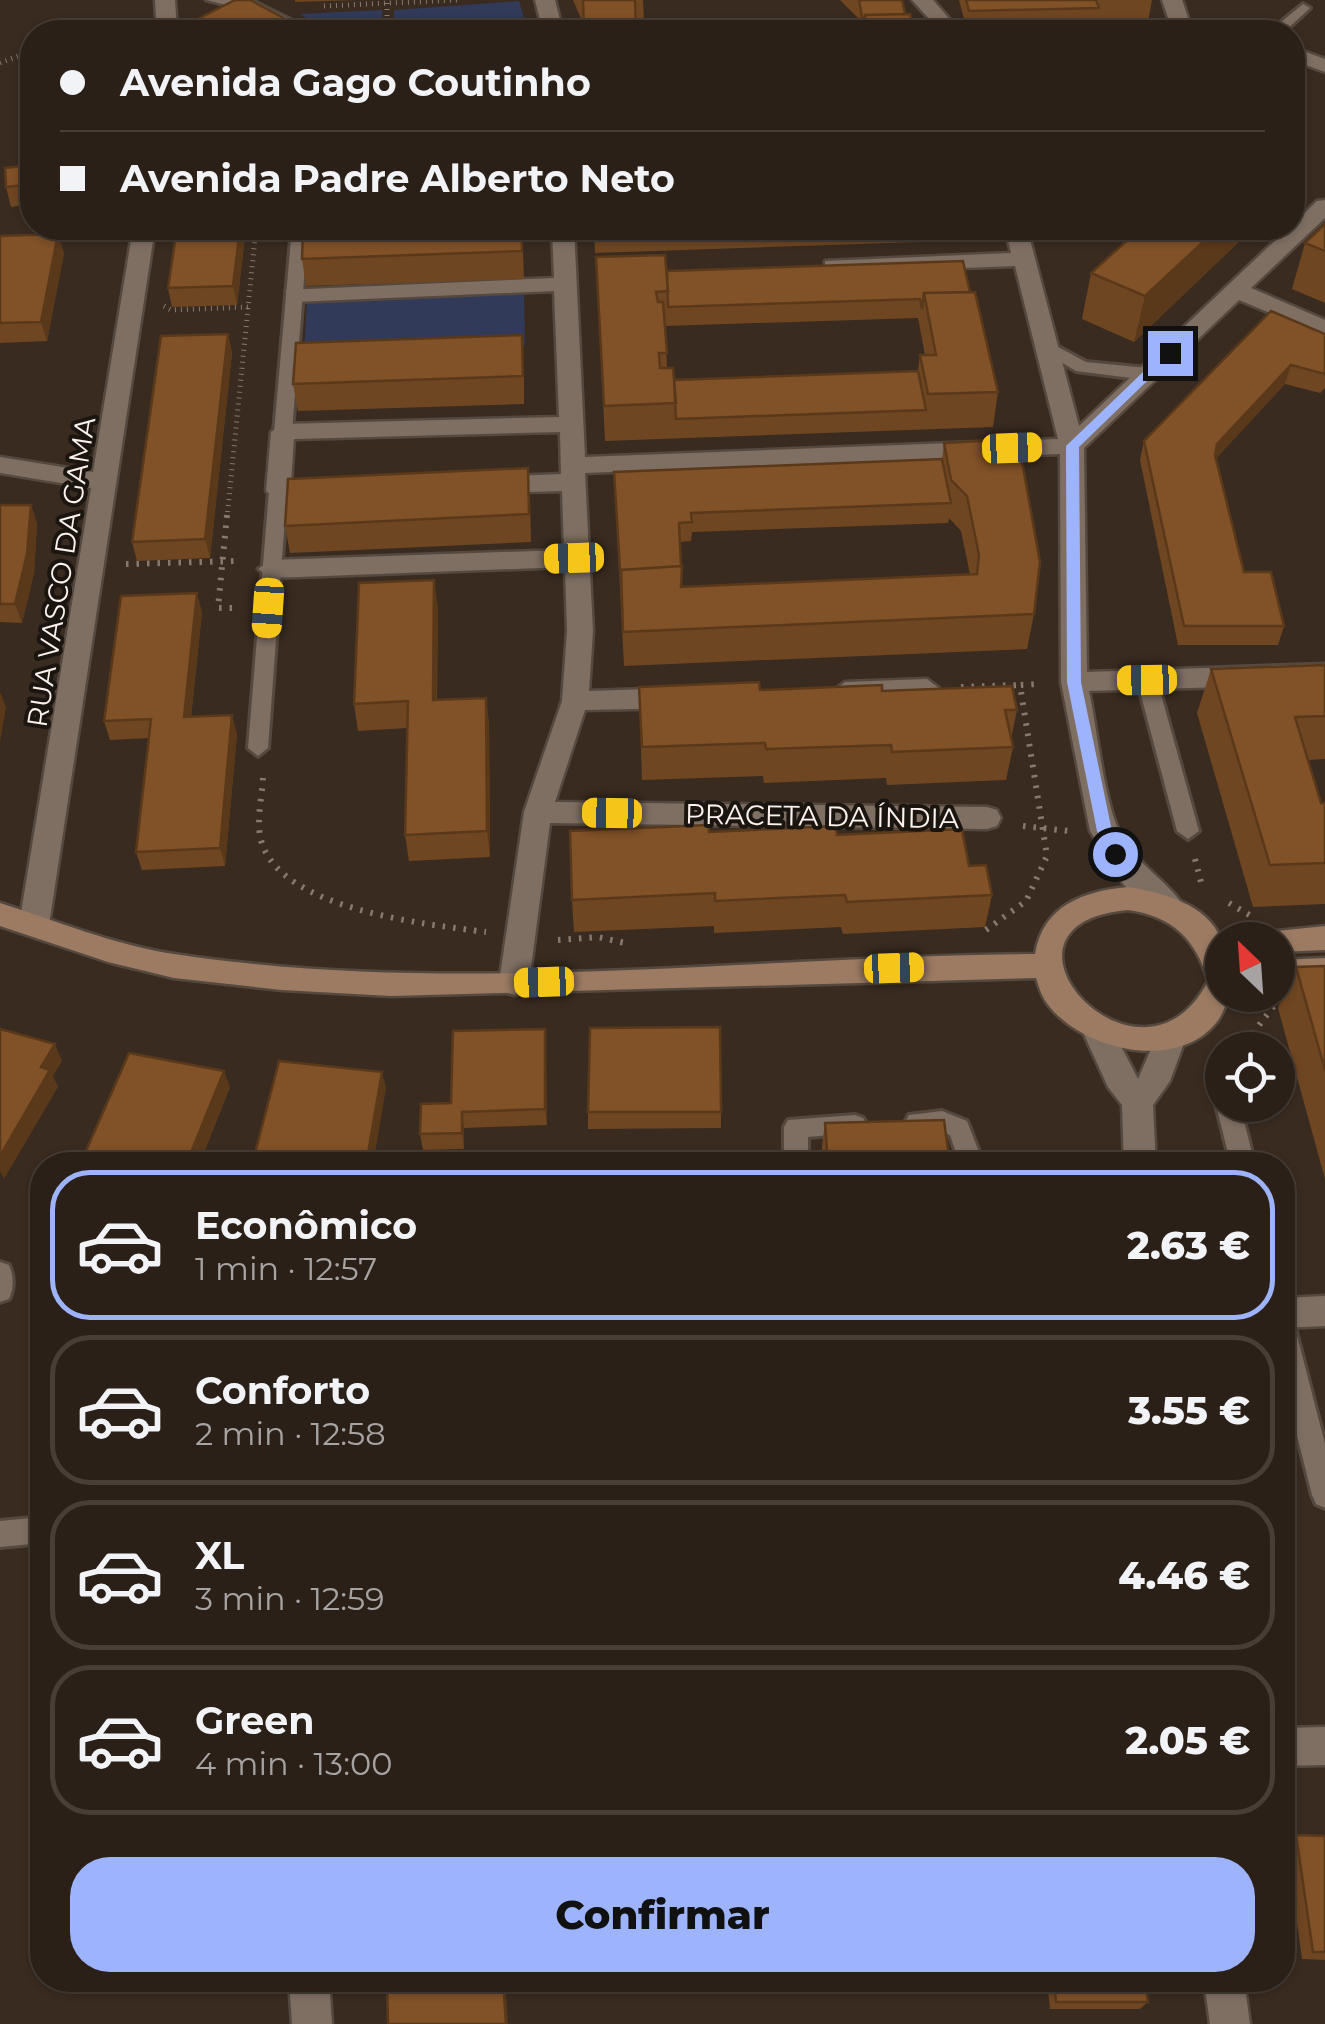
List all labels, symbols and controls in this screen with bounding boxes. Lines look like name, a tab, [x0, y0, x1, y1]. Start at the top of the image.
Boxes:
text: Avenida Gago Coutinho	[120, 59, 591, 106]
text: Avenida Padre Alberto Neto	[120, 155, 675, 202]
route end	[1148, 331, 1193, 376]
street label: RUA VASCO DA GAMA	[20, 413, 102, 730]
car	[981, 432, 1043, 464]
car	[543, 542, 605, 574]
car	[251, 577, 285, 639]
car	[1117, 664, 1177, 696]
car	[582, 797, 642, 829]
street label: PRACETA DA ÍNDIA	[685, 797, 960, 835]
route start	[1093, 832, 1138, 877]
north arrow	[1205, 922, 1295, 1012]
map controls	[1205, 922, 1295, 1122]
car	[863, 952, 925, 984]
car	[513, 966, 575, 998]
button: locate	[1205, 1032, 1295, 1122]
icon: car	[75, 1200, 165, 1290]
text: Econômico	[195, 1202, 417, 1249]
text: 2.63 €	[1127, 1222, 1250, 1269]
text: 1 min · 12:57	[195, 1249, 377, 1288]
icon: car	[75, 1365, 165, 1455]
text: Conforto	[195, 1367, 370, 1414]
text: 3.55 €	[1128, 1387, 1250, 1434]
text: 2 min · 12:58	[195, 1414, 386, 1453]
icon: car	[75, 1530, 165, 1620]
text: XL	[195, 1532, 244, 1579]
text: 4.46 €	[1118, 1552, 1250, 1599]
text: 3 min · 12:59	[195, 1579, 385, 1618]
icon: car	[75, 1695, 165, 1785]
text: Green	[195, 1697, 315, 1744]
text: 2.05 €	[1125, 1717, 1250, 1764]
text: 4 min · 13:00	[195, 1744, 392, 1783]
button: Confirmar	[70, 1857, 1255, 1972]

